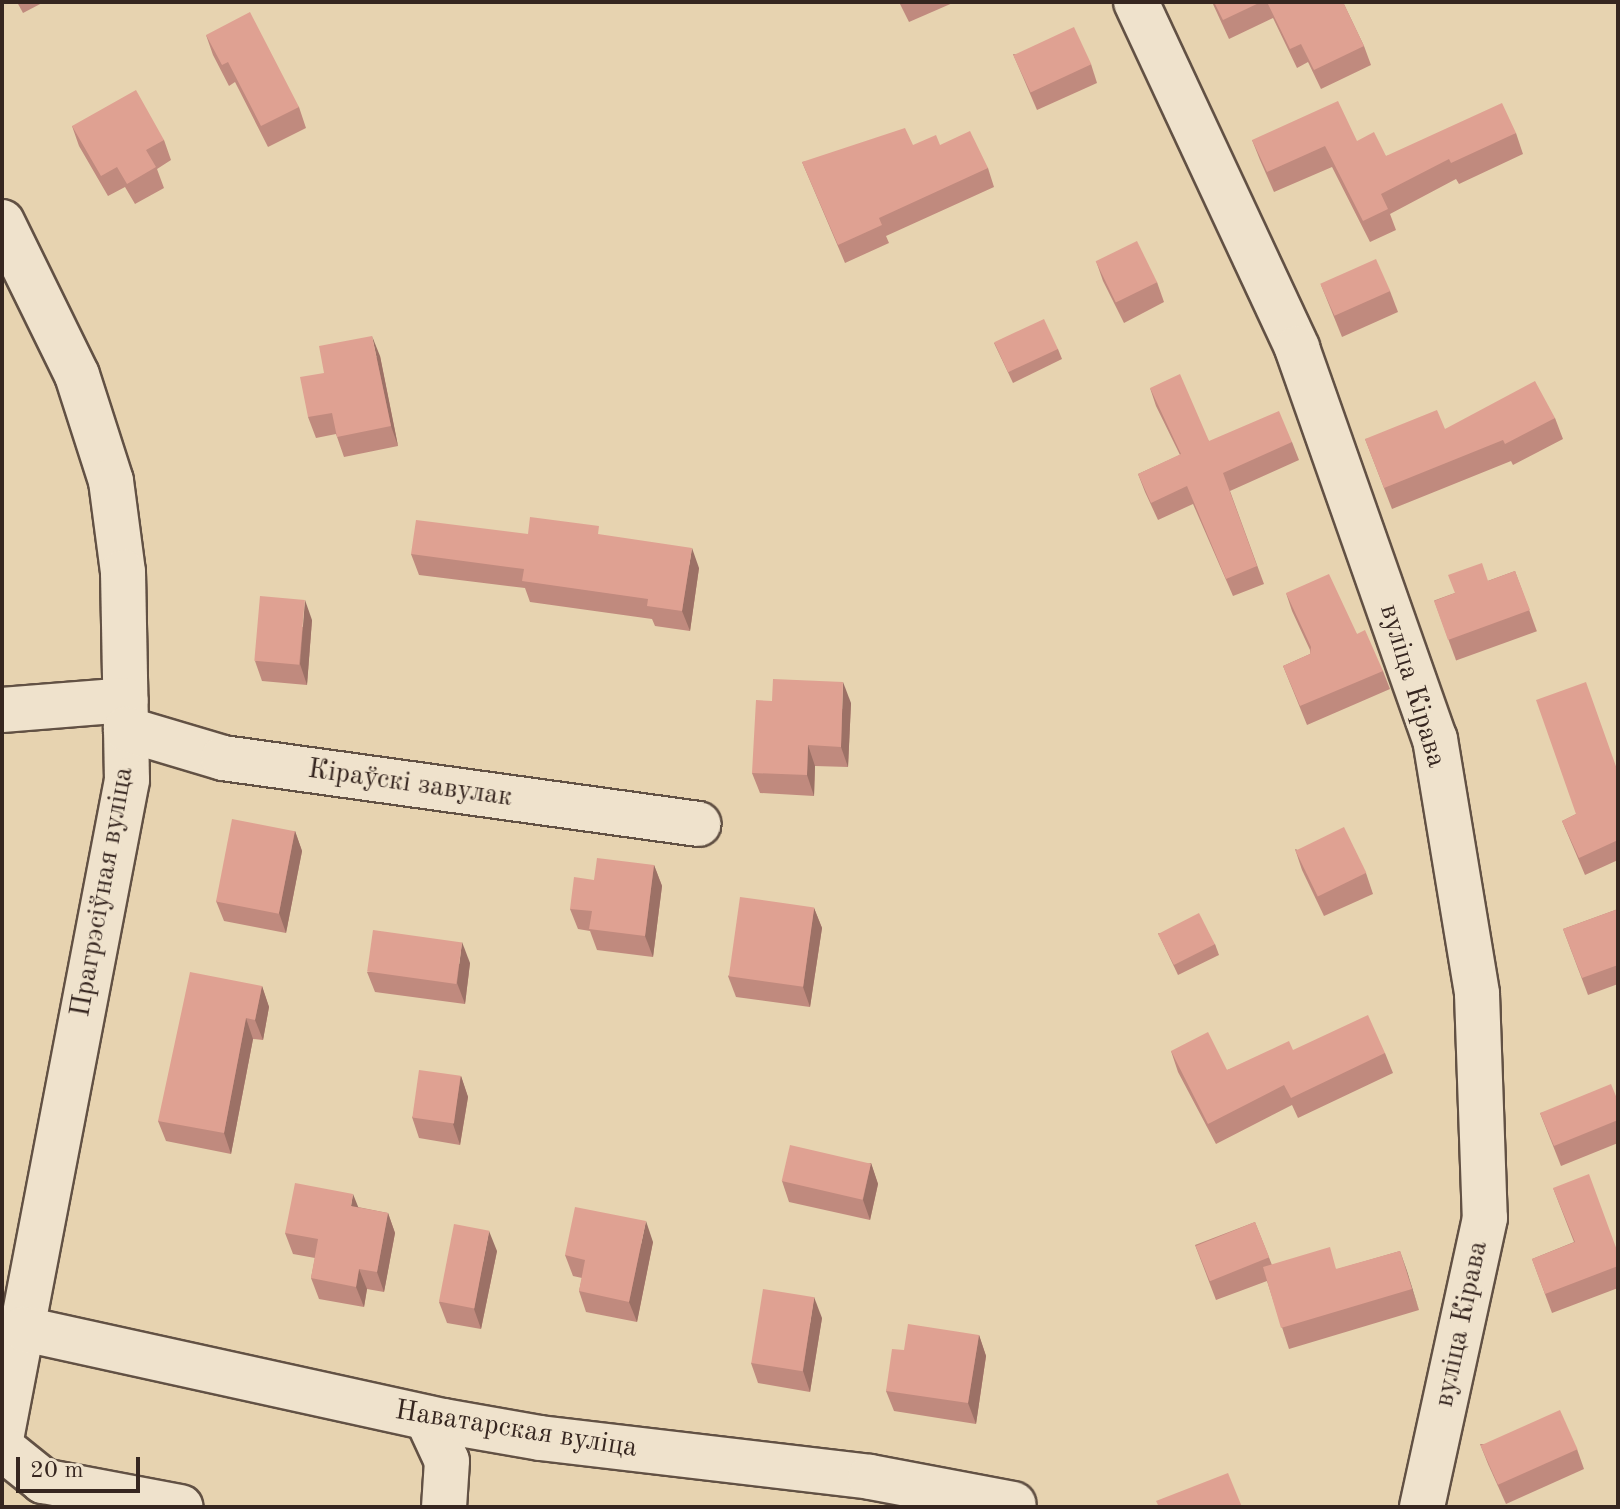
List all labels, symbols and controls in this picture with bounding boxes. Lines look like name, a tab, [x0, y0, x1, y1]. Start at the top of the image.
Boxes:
street label: вуліца Кірава	[1371, 600, 1453, 772]
street label: Кіраўскі завулак	[306, 753, 514, 815]
street label: Прагрэсіўная вуліца	[64, 764, 142, 1020]
street label: вуліца Кірава	[1428, 1238, 1496, 1410]
street label: Наватарская вуліца	[392, 1394, 640, 1466]
scale bar	[20, 1441, 144, 1491]
text: 20 m	[30, 1459, 84, 1483]

